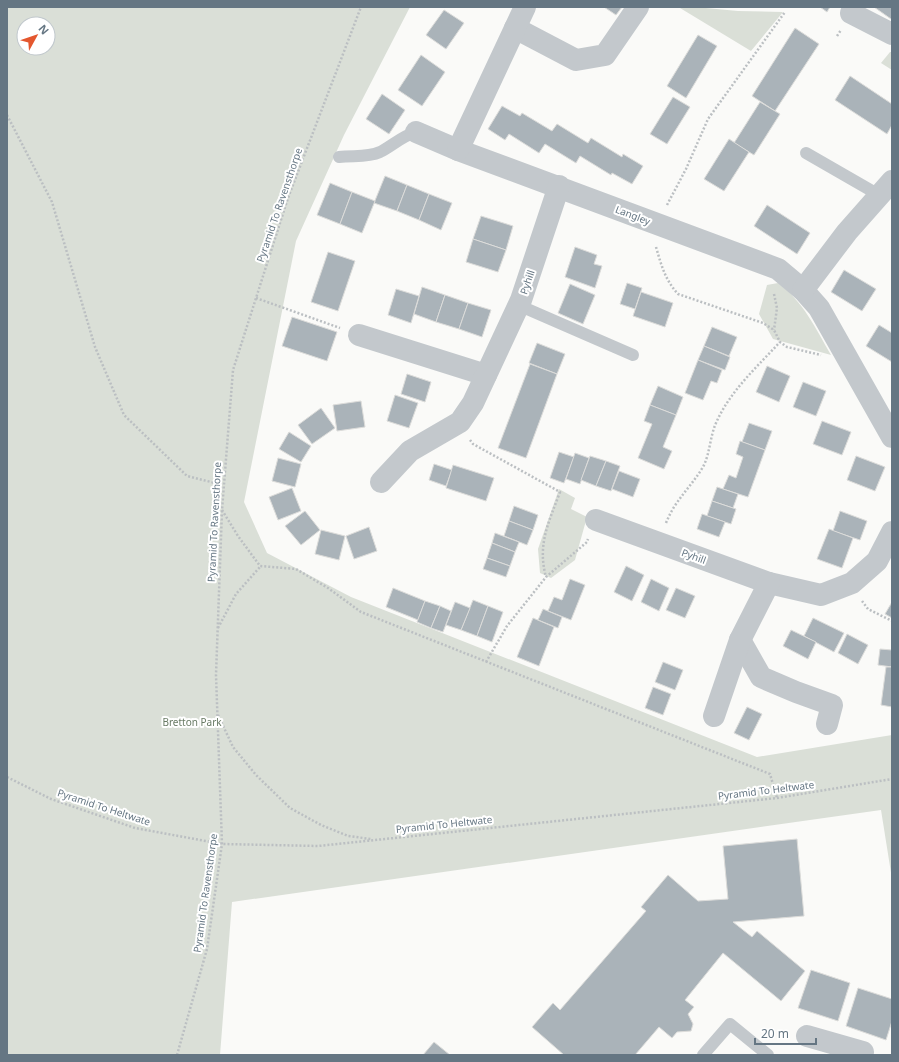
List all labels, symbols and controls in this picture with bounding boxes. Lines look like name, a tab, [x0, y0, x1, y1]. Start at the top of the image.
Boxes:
north arrow	[16, 16, 56, 56]
text: N	[35, 21, 53, 38]
street label: Pyramid To Ravensthorpe	[253, 146, 305, 264]
street label: Langley	[614, 202, 653, 228]
street label: Pyhill	[516, 268, 538, 296]
street label: Pyramid To Ravensthorpe	[204, 461, 224, 582]
street label: Pyhill	[680, 545, 708, 567]
park label: Bretton Park	[162, 715, 222, 729]
street label: Pyramid To Heltwate	[717, 777, 815, 803]
street label: Pyramid To Heltwate	[56, 785, 153, 829]
street label: Pyramid To Heltwate	[395, 812, 493, 836]
street label: Pyramid To Ravensthorpe	[190, 832, 220, 953]
scale bar	[755, 1020, 816, 1046]
text: 20 m	[761, 1025, 789, 1042]

